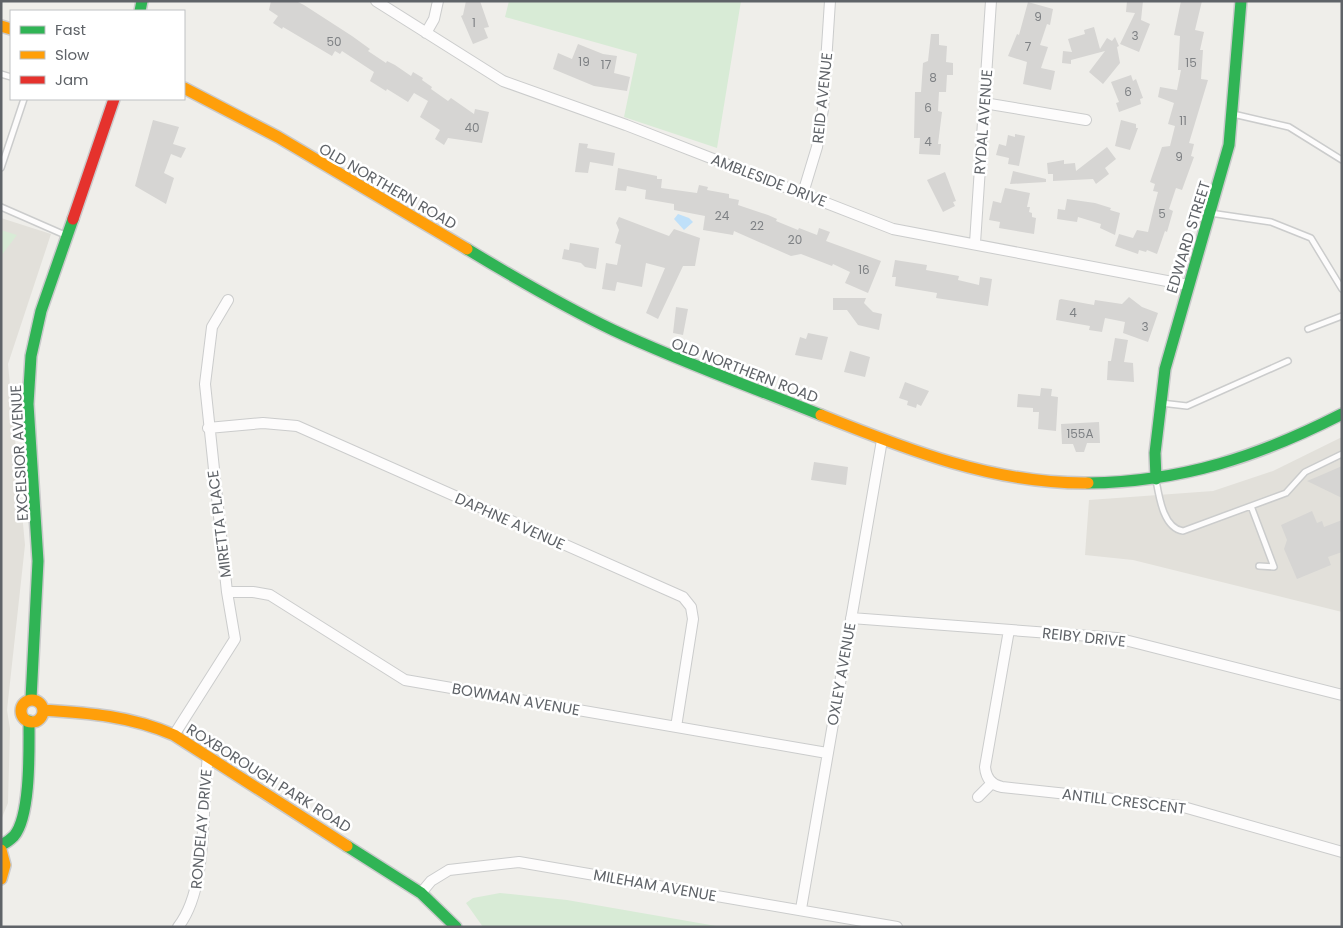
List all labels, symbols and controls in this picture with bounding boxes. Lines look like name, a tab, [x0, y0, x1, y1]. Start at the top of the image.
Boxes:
house number: 9	[1034, 8, 1042, 25]
legend	[10, 10, 185, 100]
house number: 1	[472, 14, 476, 31]
text: Fast	[55, 19, 86, 40]
house number: 3	[1131, 27, 1139, 44]
house number: 50	[326, 33, 342, 50]
house number: 7	[1025, 38, 1032, 55]
text: Slow	[55, 44, 90, 65]
street label: REID AVENUE	[807, 51, 837, 145]
house number: 19	[578, 53, 590, 70]
house number: 15	[1185, 54, 1197, 71]
house number: 17	[601, 56, 612, 73]
text: Jam	[55, 69, 89, 90]
house number: 8	[929, 69, 937, 86]
street label: RYDAL AVENUE	[969, 69, 997, 175]
house number: 6	[1124, 83, 1132, 100]
house number: 6	[924, 99, 932, 116]
house number: 11	[1179, 112, 1187, 129]
house number: 40	[464, 119, 480, 136]
house number: 4	[924, 133, 932, 150]
street label: OLD NORTHERN ROAD	[315, 138, 461, 234]
street label: AMBLESIDE DRIVE	[708, 148, 830, 212]
house number: 9	[1175, 148, 1183, 165]
street label: EDWARD STREET	[1161, 178, 1215, 296]
house number: 5	[1158, 205, 1166, 222]
house number: 24	[715, 207, 730, 224]
house number: 22	[750, 217, 764, 234]
house number: 20	[788, 231, 802, 248]
house number: 16	[858, 261, 870, 278]
house number: 4	[1069, 304, 1077, 321]
house number: 3	[1141, 318, 1149, 335]
street label: OLD NORTHERN ROAD	[668, 332, 822, 408]
street label: EXCELSIOR AVENUE	[5, 384, 33, 522]
house number: 155A	[1066, 425, 1094, 442]
street label: MIRETTA PLACE	[202, 469, 236, 579]
street label: DAPHNE AVENUE	[452, 487, 568, 555]
street label: OXLEY AVENUE	[822, 621, 860, 727]
street label: REIBY DRIVE	[1041, 622, 1127, 652]
street label: BOWMAN AVENUE	[450, 677, 582, 721]
street label: ROXBOROUGH PARK ROAD	[183, 719, 355, 837]
street label: RONDELAY DRIVE	[185, 768, 217, 890]
street label: ANTILL CRESCENT	[1061, 783, 1187, 819]
street label: MILEHAM AVENUE	[592, 864, 718, 906]

